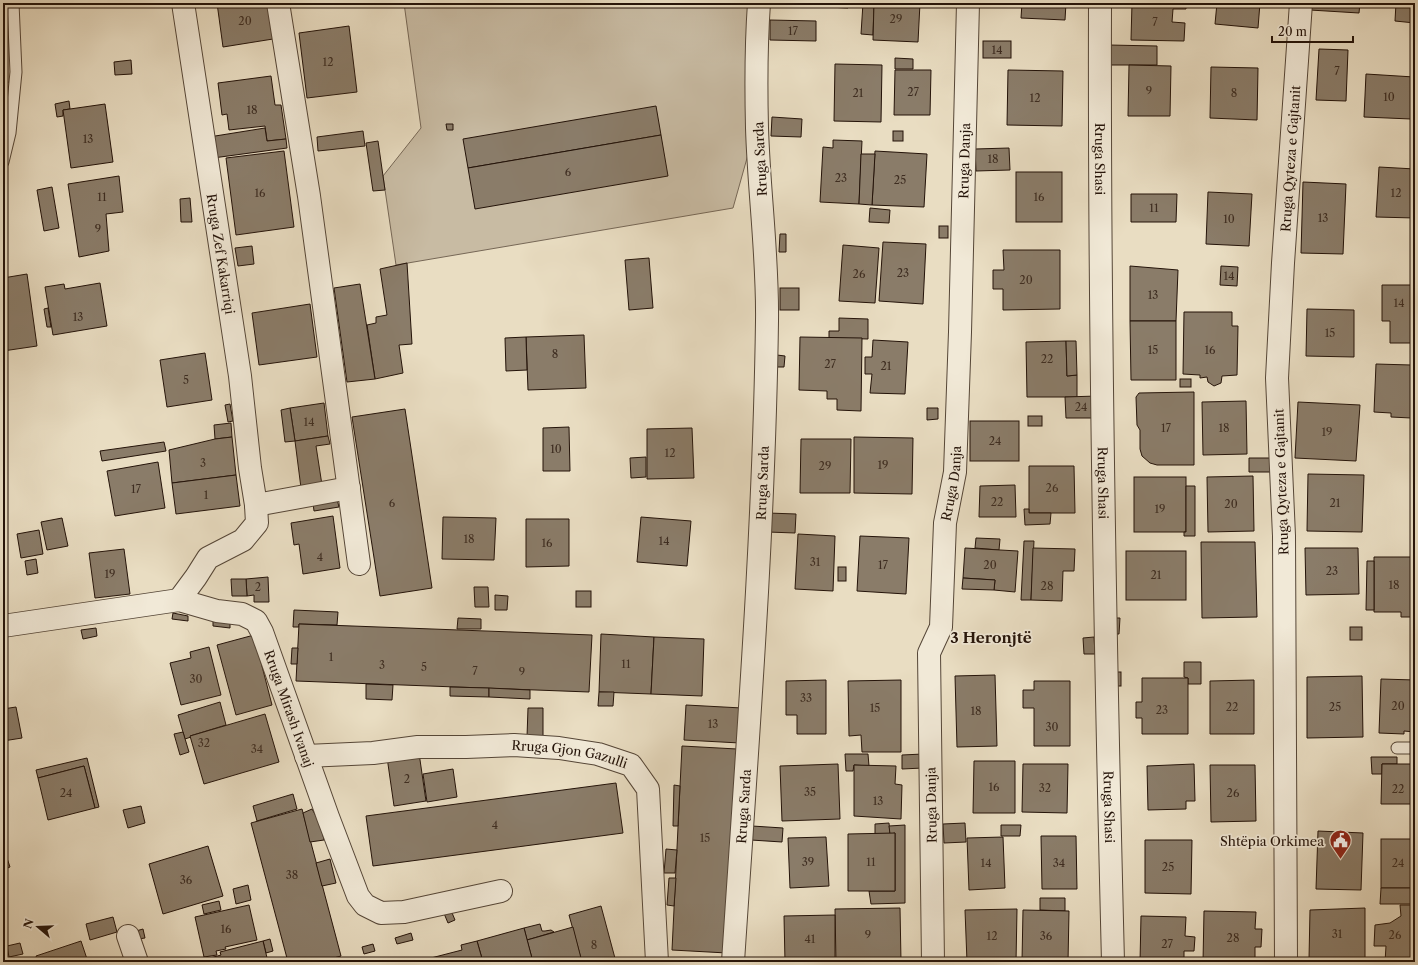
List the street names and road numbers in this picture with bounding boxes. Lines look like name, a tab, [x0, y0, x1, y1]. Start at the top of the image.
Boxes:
street label: Rruga Qyteza e Gajtanit	[1277, 84, 1303, 232]
street label: Rruga Sarda	[750, 121, 770, 197]
street label: Rruga Danja	[955, 122, 973, 199]
street label: Rruga Shasi	[1092, 123, 1108, 195]
street label: Rruga Zef Kakarriqi	[204, 193, 238, 316]
street label: Rruga Qyteza e Gajtanit	[1270, 408, 1292, 556]
street label: Rruga Sarda	[753, 445, 772, 521]
street label: Rruga Danja	[938, 445, 964, 522]
street label: Rruga Shasi	[1095, 447, 1112, 519]
street label: Rruga Mirash Ivanaj	[261, 648, 318, 769]
street label: Rruga Gjon Gazulli	[511, 737, 630, 771]
street label: Rruga Danja	[922, 767, 940, 843]
street label: Rruga Sarda	[733, 768, 754, 844]
street label: Rruga Shasi	[1100, 771, 1118, 843]

